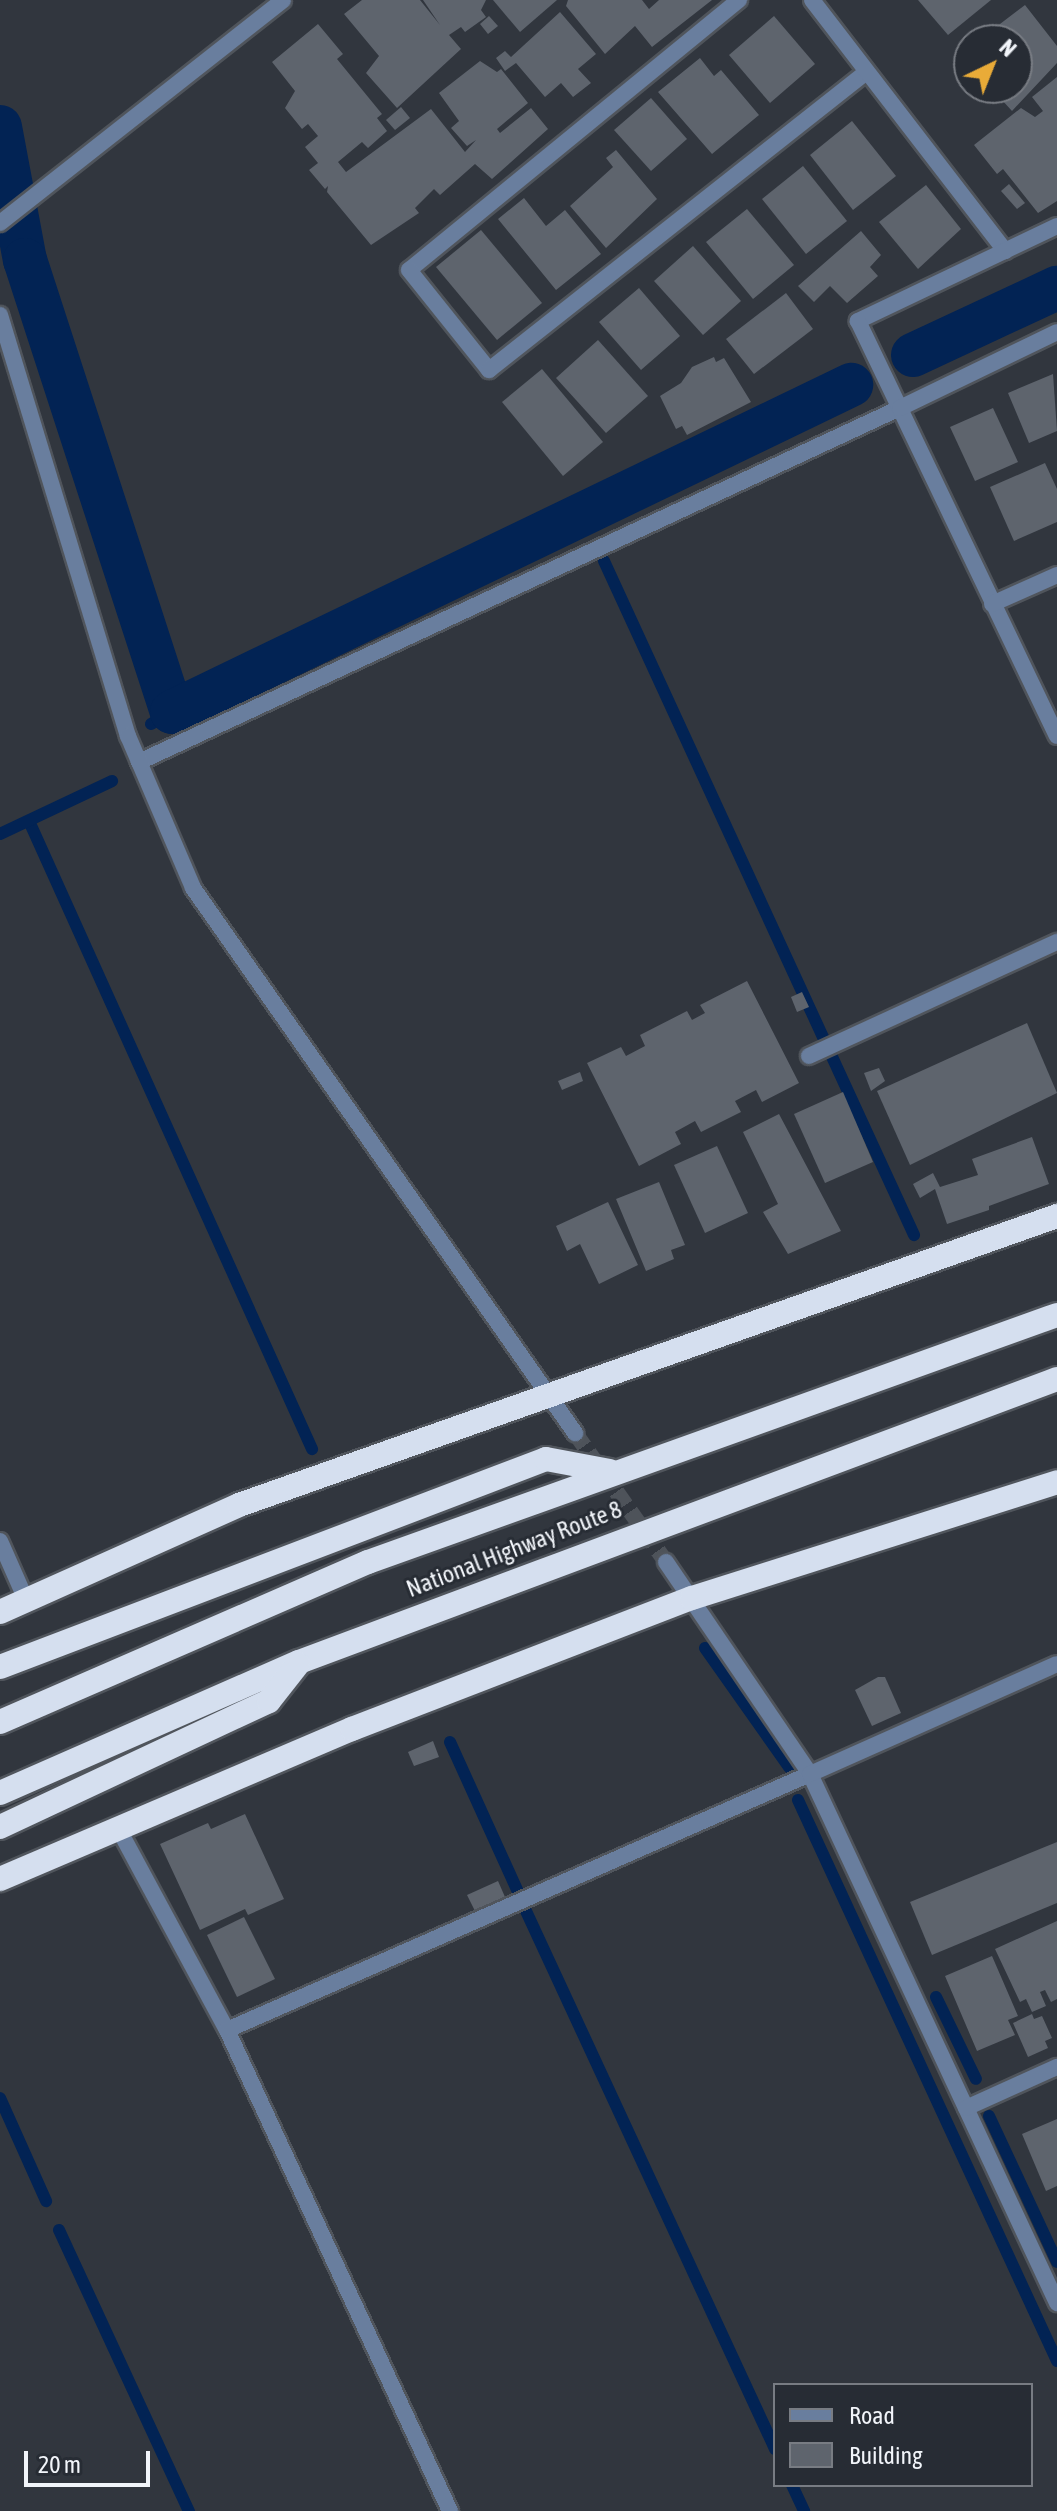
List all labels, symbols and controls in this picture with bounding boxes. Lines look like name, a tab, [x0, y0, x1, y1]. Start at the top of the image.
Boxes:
north arrow	[953, 24, 1033, 104]
text: N	[994, 34, 1022, 62]
street label: National Highway Route 8	[402, 1495, 626, 1603]
legend	[773, 2383, 1033, 2487]
text: Road	[849, 2402, 895, 2429]
scale bar	[28, 2435, 154, 2485]
text: Building	[849, 2442, 922, 2469]
text: 20 m	[38, 2451, 81, 2478]

